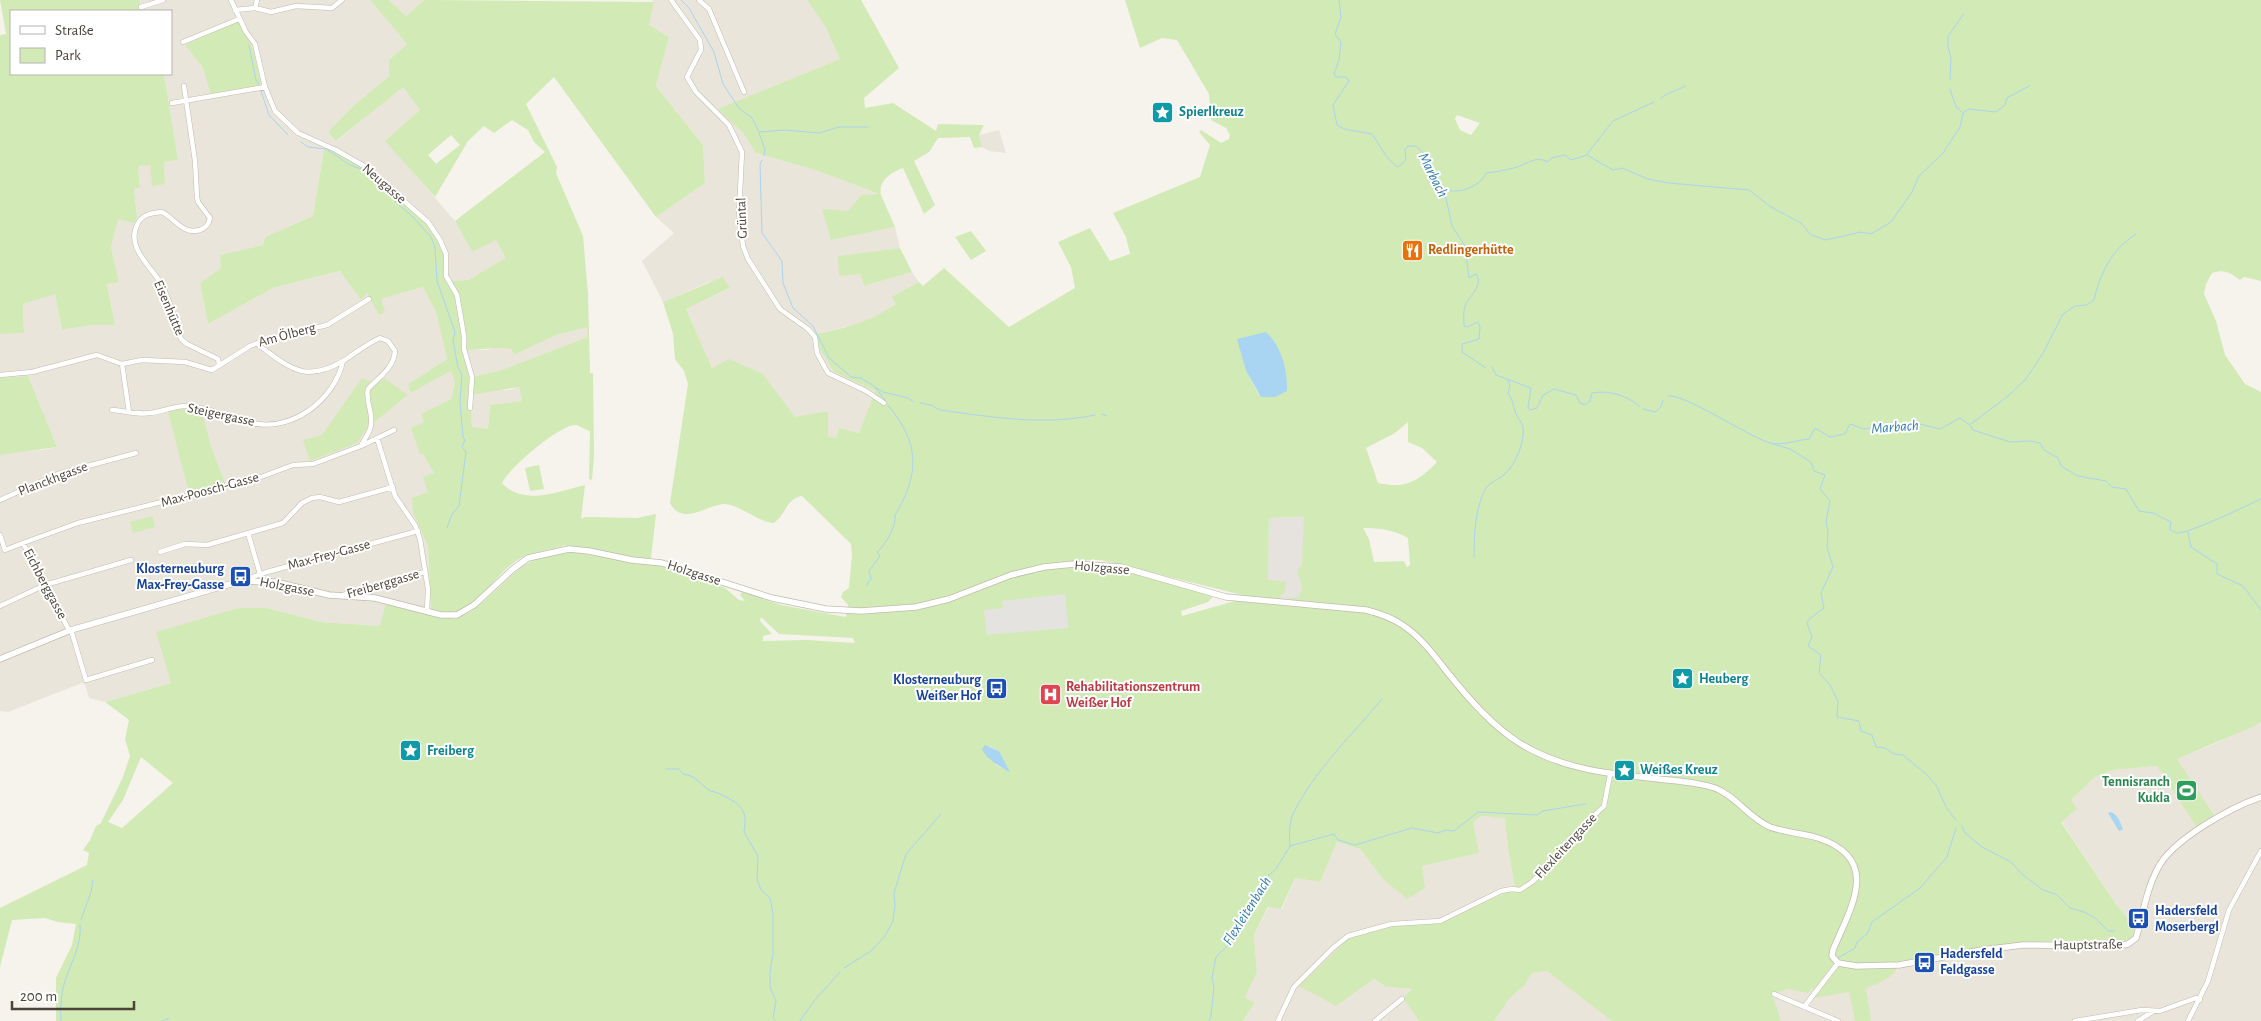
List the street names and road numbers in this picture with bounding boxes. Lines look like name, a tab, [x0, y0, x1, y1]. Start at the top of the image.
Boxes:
street label: Neugasse	[359, 161, 409, 207]
street label: Grüntal	[734, 197, 750, 239]
street label: Eisenhütte	[151, 278, 187, 338]
street label: Am Ölberg	[256, 318, 317, 349]
street label: Steigergasse	[186, 401, 256, 429]
street label: Planckhgasse	[16, 459, 90, 499]
street label: Max-Poosch-Gasse	[159, 470, 261, 510]
street label: Max-Frey-Gasse	[286, 537, 372, 573]
street label: Eichberggasse	[21, 546, 69, 622]
street label: Holzgasse	[666, 558, 722, 588]
street label: Holzgasse	[1074, 559, 1130, 577]
street label: Freiberggasse	[345, 567, 421, 601]
street label: Holzgasse	[259, 575, 315, 599]
street label: Flexleitengasse	[1532, 811, 1600, 881]
street label: Hauptstraße	[2053, 937, 2123, 953]

